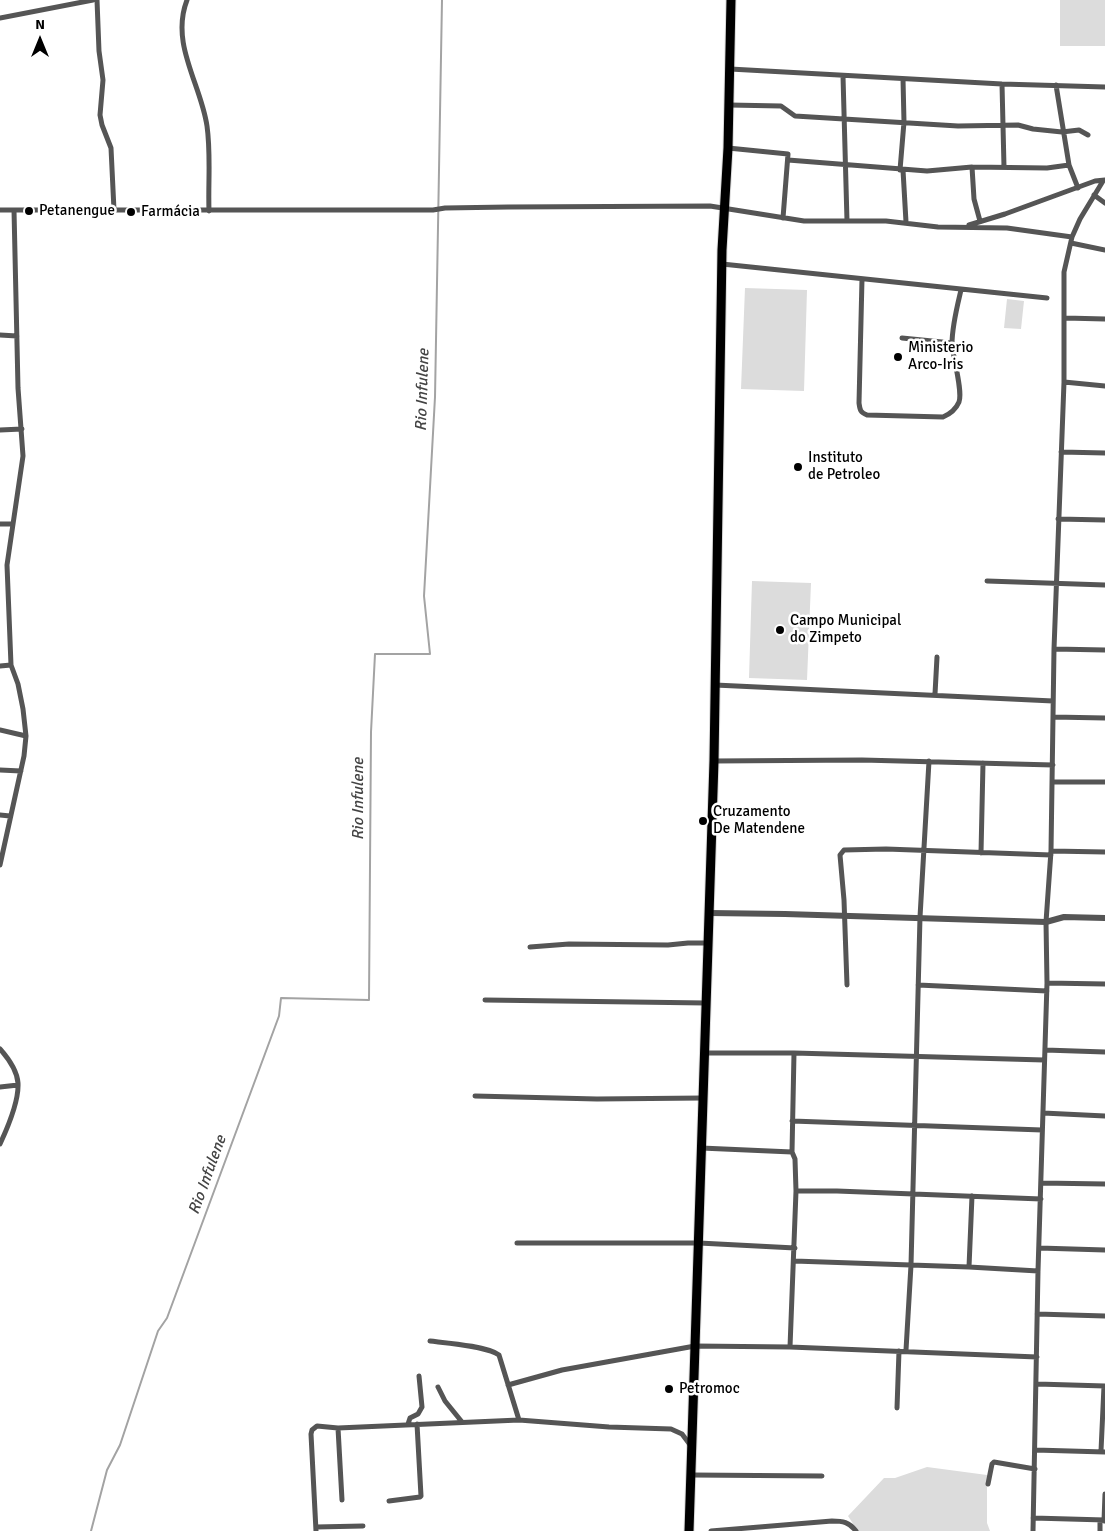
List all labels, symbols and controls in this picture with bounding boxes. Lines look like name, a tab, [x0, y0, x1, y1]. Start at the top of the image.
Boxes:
north arrow	[15, 15, 65, 65]
text: N	[35, 16, 45, 33]
place label: Petanengue	[39, 202, 115, 220]
place label: Farmácia	[141, 203, 200, 221]
marker: Petanengue	[23, 205, 35, 217]
marker: Farmácia	[125, 206, 137, 218]
place label: Ministerio Arco-Iris	[908, 339, 973, 374]
water label: Rio Infulene	[412, 348, 434, 432]
marker: Ministerio Arco-Iris	[892, 351, 904, 363]
place label: Instituto de Petroleo	[808, 449, 880, 484]
marker: Instituto de Petroleo	[792, 461, 804, 473]
place label: Campo Municipal do Zimpeto	[790, 612, 901, 647]
marker: Campo Municipal do Zimpeto	[774, 624, 786, 636]
water label: Rio Infulene	[349, 758, 369, 840]
place label: Cruzamento De Matendene	[713, 803, 805, 838]
marker: Cruzamento De Matendene	[697, 815, 709, 827]
water label: Rio Infulene	[185, 1133, 231, 1217]
place label: Petromoc	[679, 1380, 740, 1398]
marker: Petromoc	[663, 1383, 675, 1395]

